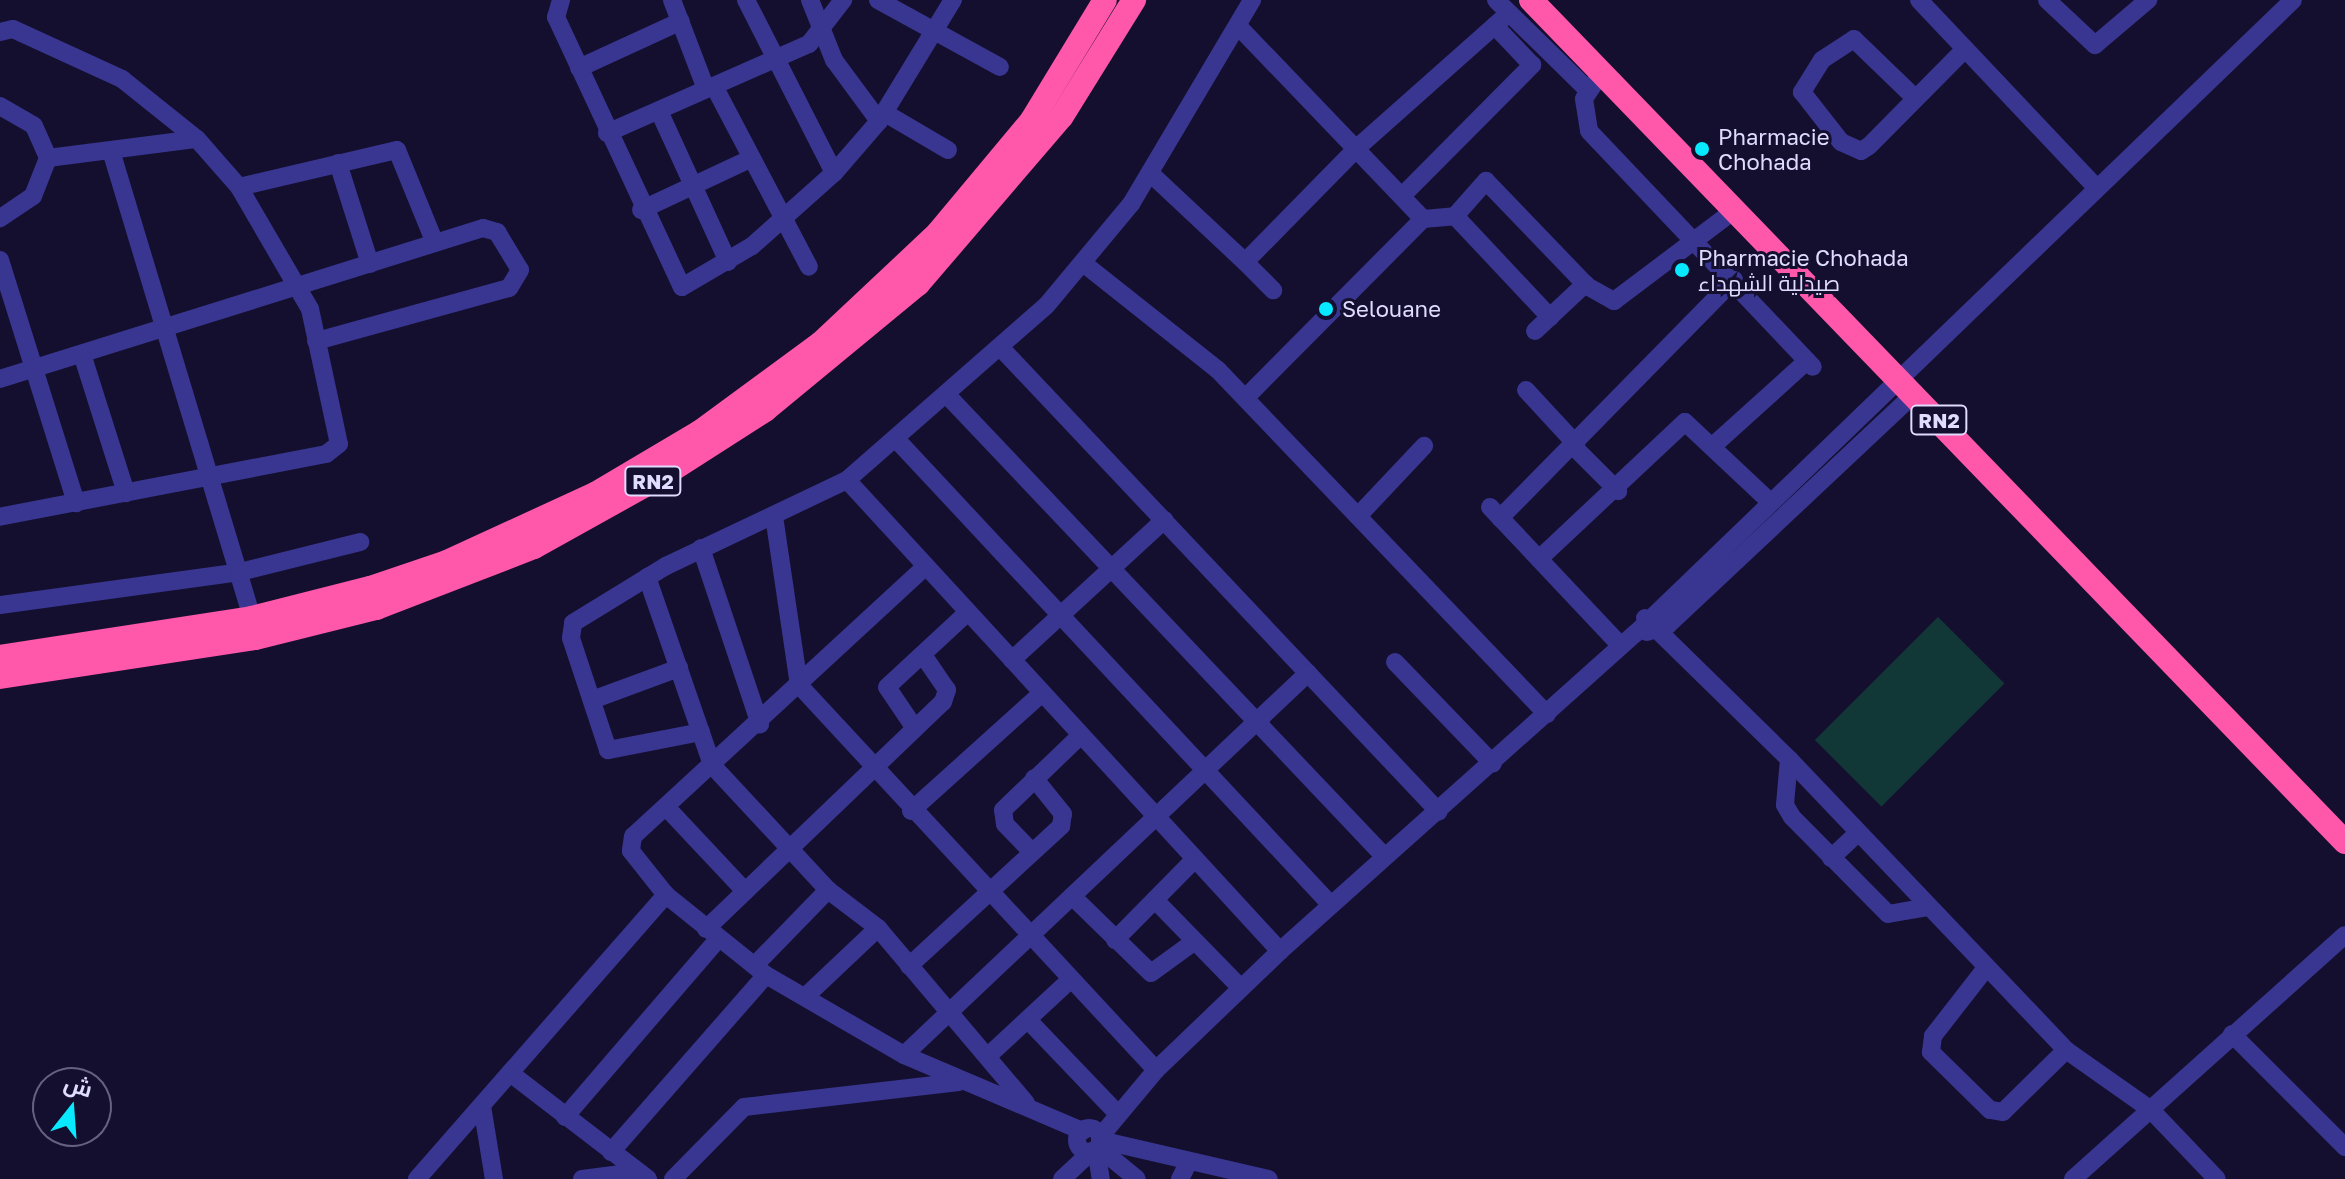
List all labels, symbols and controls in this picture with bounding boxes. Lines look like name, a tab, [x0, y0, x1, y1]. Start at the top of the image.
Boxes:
place label: Pharmacie Chohada	[1718, 123, 1829, 174]
marker: Pharmacie Chohada	[1693, 140, 1711, 158]
place label: Pharmacie Chohada صيدلية الشهداء	[1698, 244, 1909, 296]
marker: Pharmacie Chohada صيدلية الشهداء	[1673, 261, 1691, 279]
place label: Selouane	[1342, 296, 1441, 322]
marker: Selouane	[1317, 300, 1335, 318]
road number: RN2	[1909, 404, 1969, 436]
road number: RN2	[623, 465, 683, 497]
north arrow	[32, 1067, 112, 1147]
text: ش	[61, 1068, 96, 1103]

